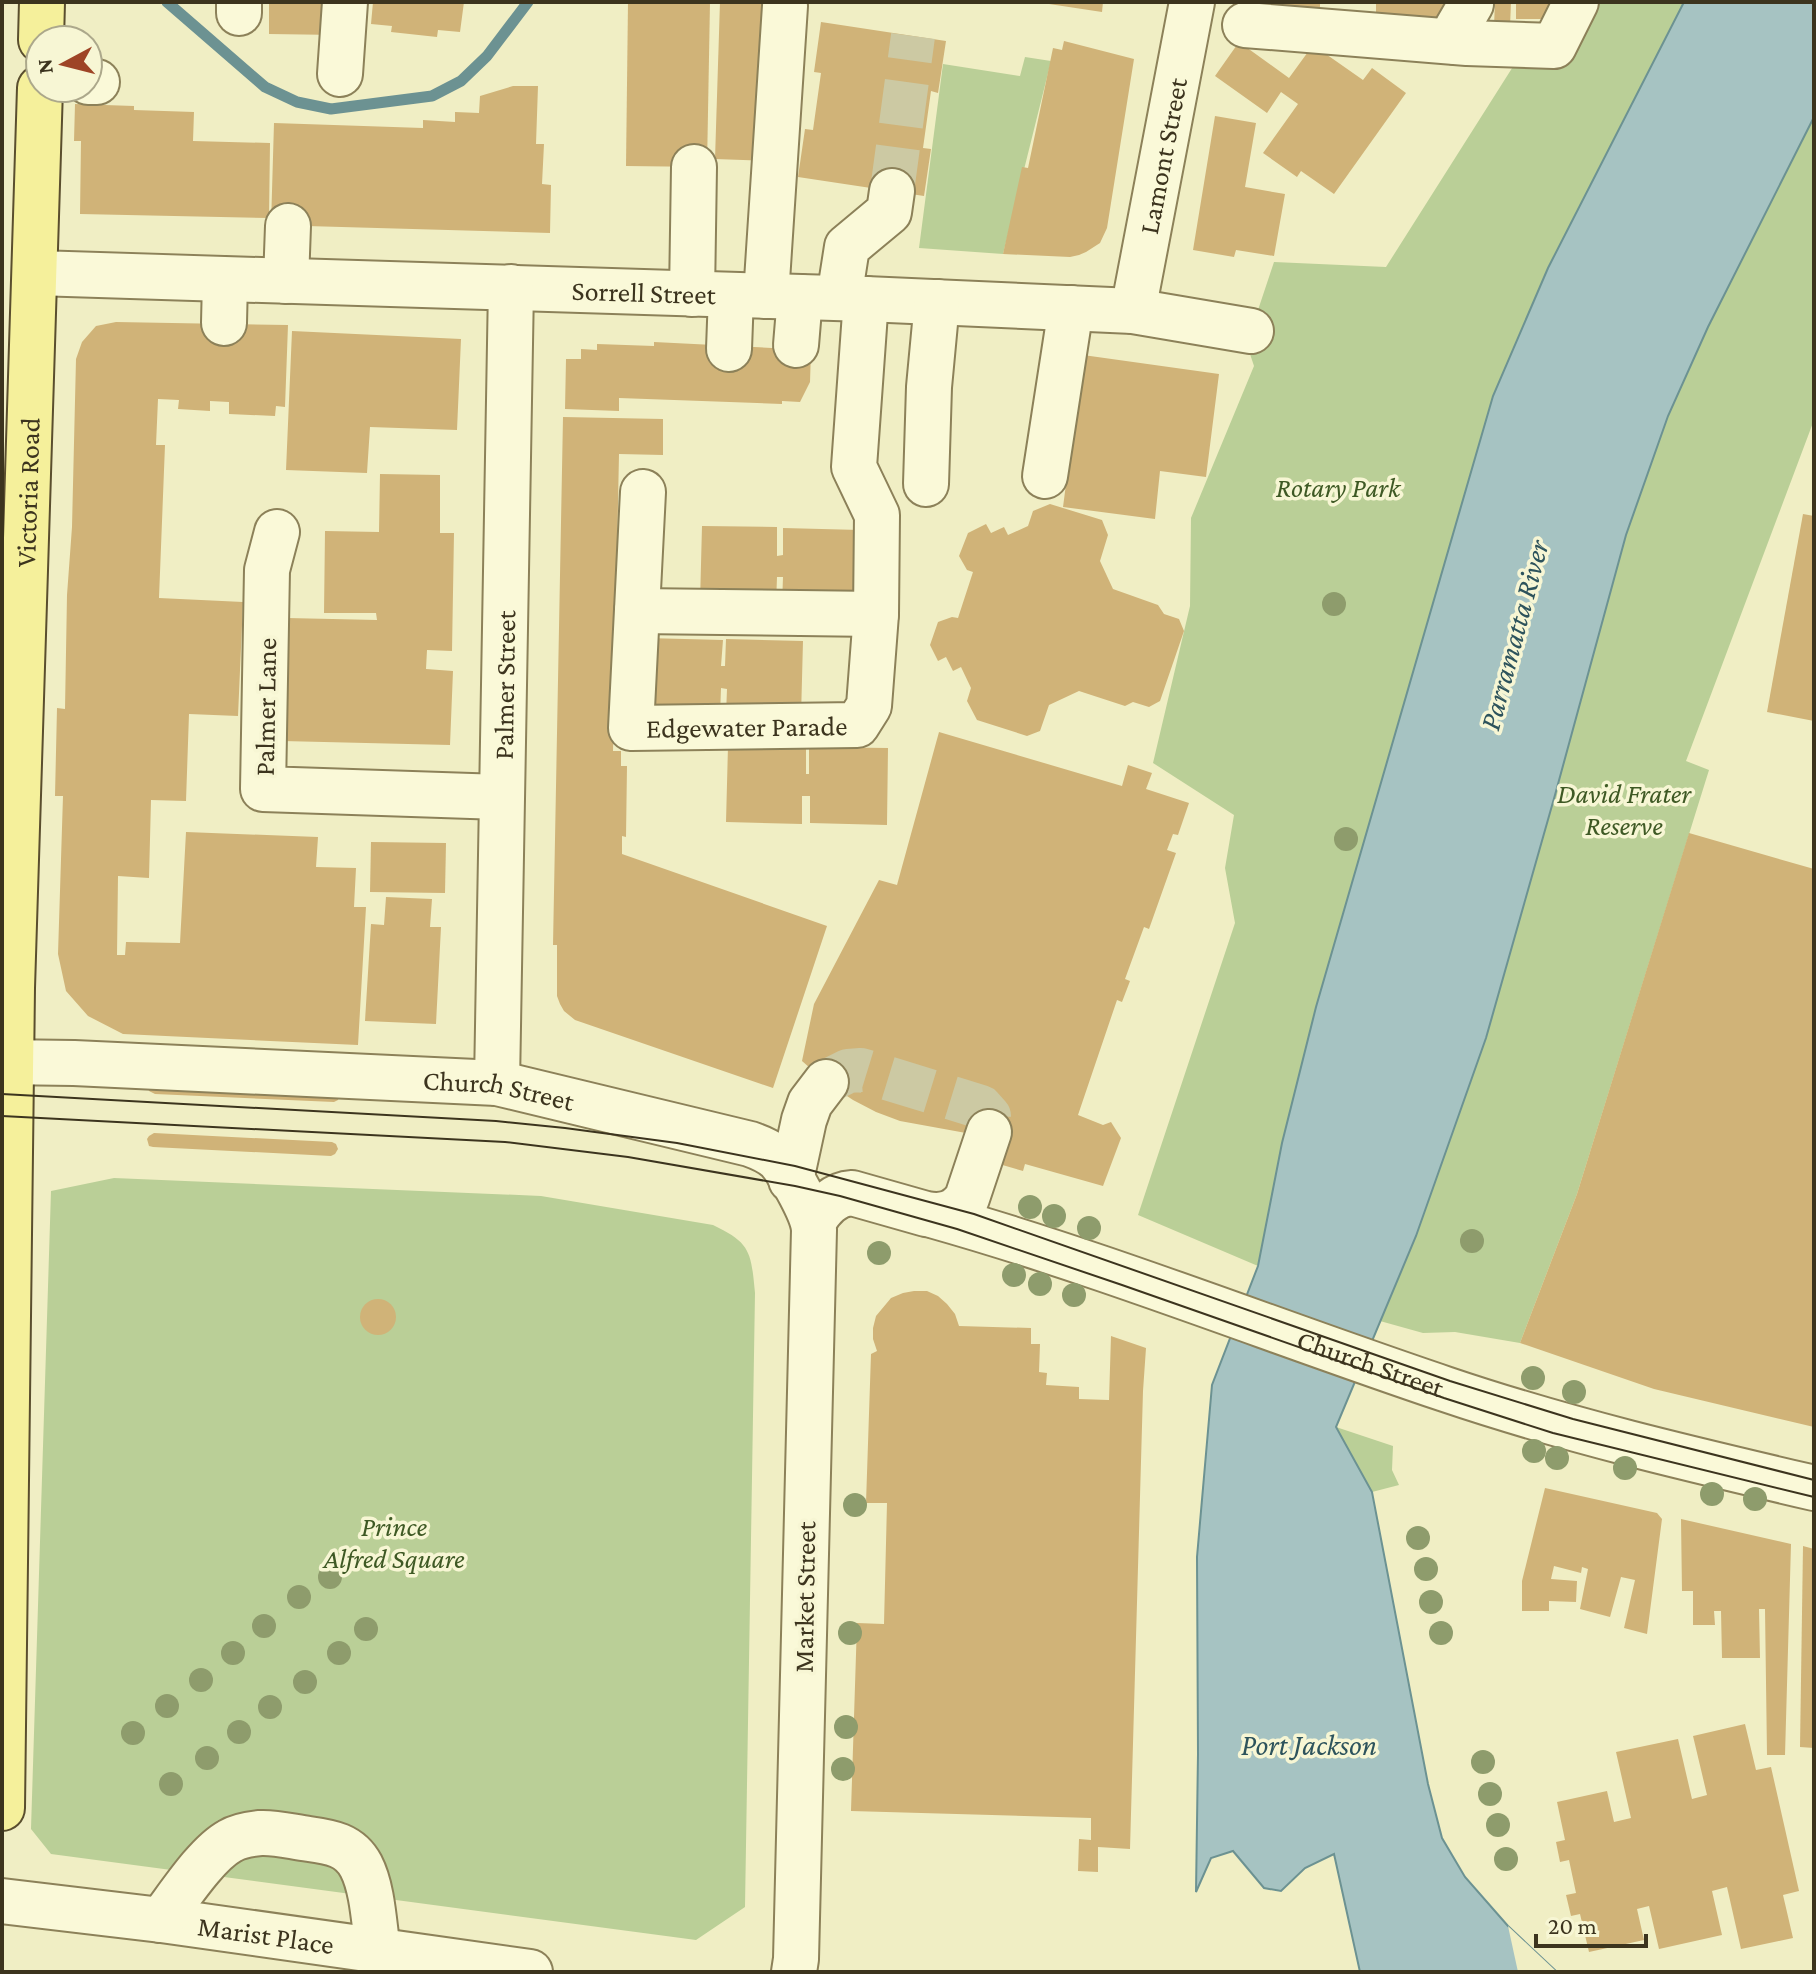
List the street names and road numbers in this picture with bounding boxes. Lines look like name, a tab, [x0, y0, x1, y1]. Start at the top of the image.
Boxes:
street label: Lamont Street	[1133, 74, 1193, 237]
street label: Sorrell Street	[571, 275, 717, 310]
street label: Victoria Road	[10, 417, 46, 568]
street label: Palmer Street	[488, 609, 521, 760]
street label: Palmer Lane	[249, 638, 282, 776]
street label: Edgewater Parade	[646, 710, 848, 744]
street label: Church Street	[422, 1065, 578, 1117]
street label: Church Street	[1293, 1324, 1449, 1404]
street label: Market Street	[788, 1520, 821, 1673]
street label: Marist Place	[196, 1910, 336, 1960]

